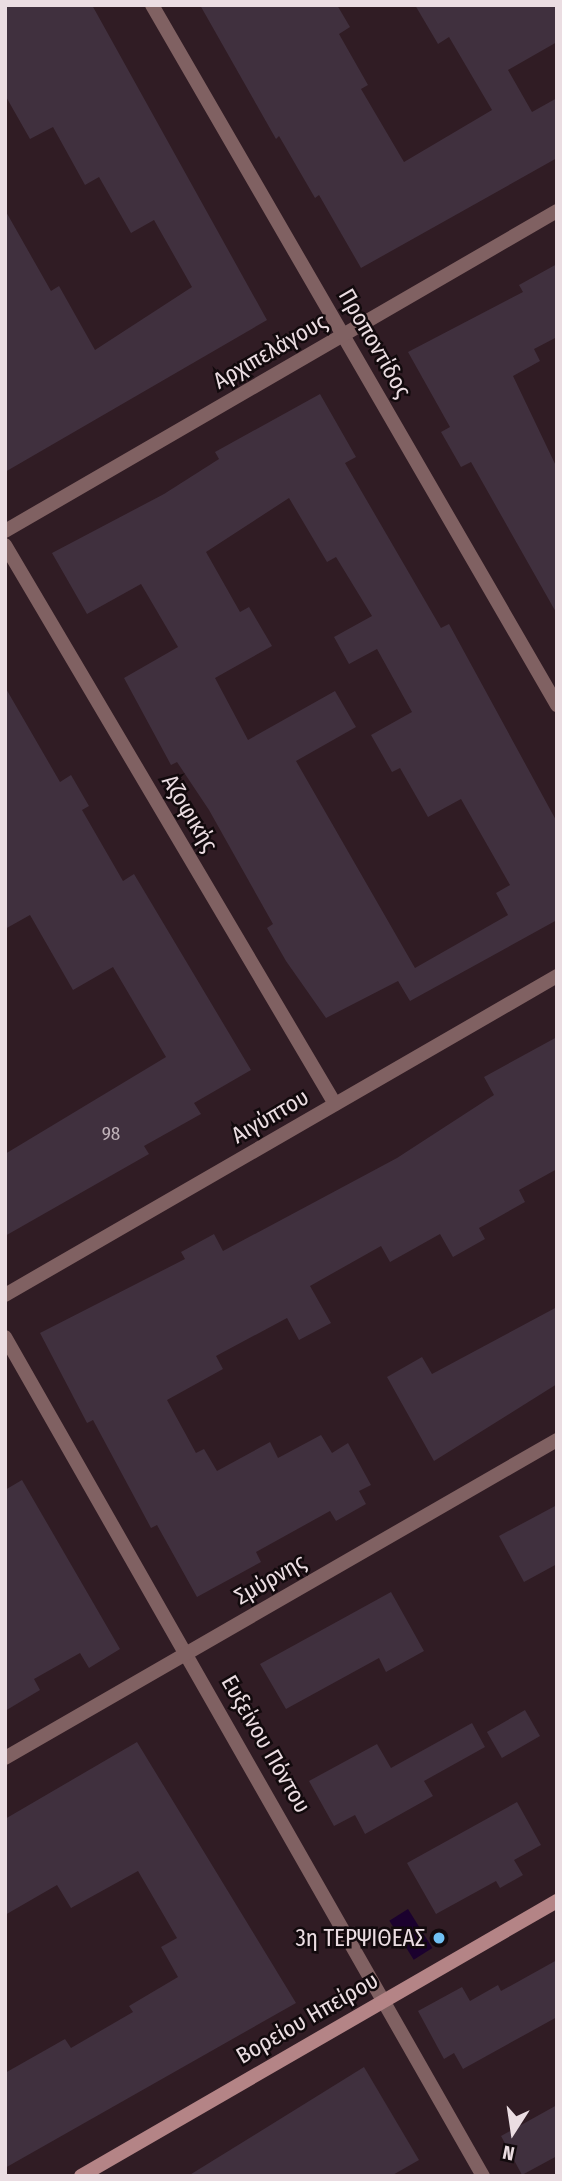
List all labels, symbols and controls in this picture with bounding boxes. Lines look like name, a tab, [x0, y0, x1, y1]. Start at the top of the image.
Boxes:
street label: Προποντίδος	[333, 284, 417, 402]
street label: Αρχιπελάγους	[208, 307, 332, 395]
street label: Αζοφικής	[156, 769, 224, 857]
street label: Αιγύπτου	[226, 1083, 314, 1149]
house number: 98	[102, 1123, 120, 1145]
street label: Σμύρνης	[229, 1548, 311, 1610]
street label: Ευξείνου Πόντου	[215, 1670, 317, 1818]
place label: 3η ΤΕΡΨΙΘΕΑΣ	[296, 1924, 425, 1952]
marker: 3η ΤΕΡΨΙΘΕΑΣ	[431, 1930, 447, 1946]
street label: Βορείου Ηπείρου	[231, 1966, 383, 2070]
north arrow	[478, 2097, 548, 2167]
text: N	[501, 2141, 516, 2165]

